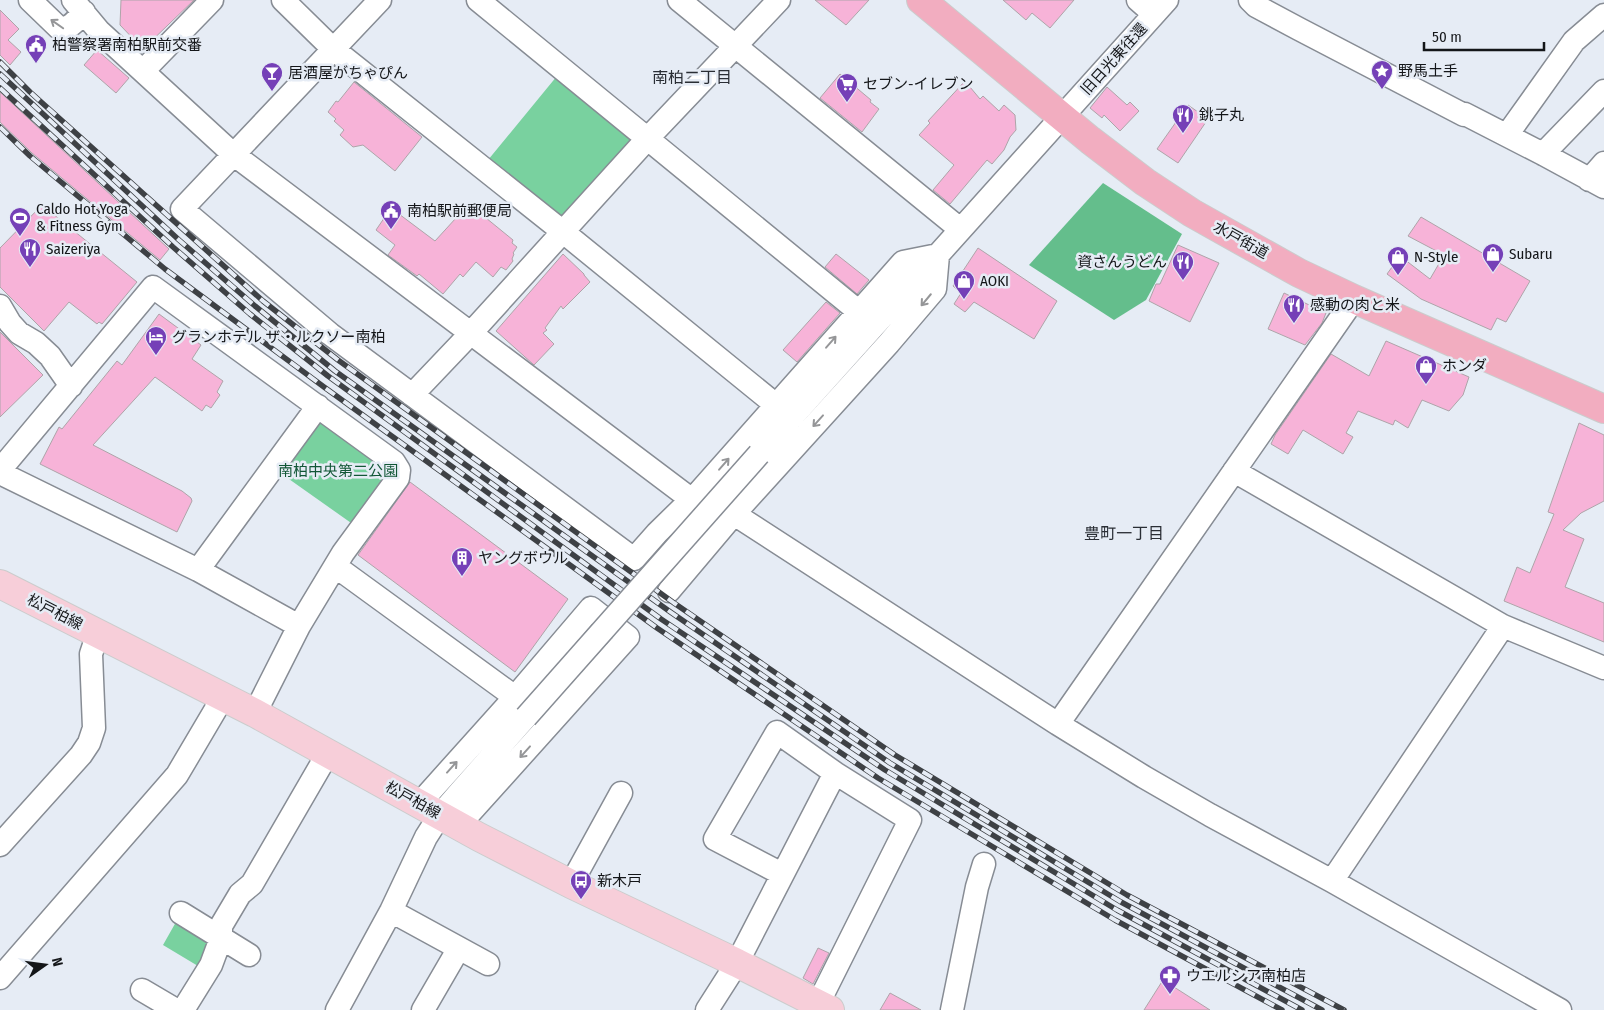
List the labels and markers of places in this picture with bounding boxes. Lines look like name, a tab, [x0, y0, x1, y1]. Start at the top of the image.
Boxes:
public building icon: 柏警察署南柏駅前交番	[24, 33, 48, 64]
place label: 柏警察署南柏駅前交番	[52, 36, 202, 54]
place icon: 野馬土手	[1370, 59, 1394, 90]
bar icon: 居酒屋がちゃぴん	[260, 61, 284, 92]
place label: 野馬土手	[1398, 62, 1458, 80]
place label: 居酒屋がちゃぴん	[288, 64, 408, 82]
supermarket icon: セブン-イレブン	[835, 72, 859, 103]
place label: セブン-イレブン	[863, 75, 974, 93]
restaurant icon: 銚子丸	[1171, 103, 1195, 134]
place label: 銚子丸	[1199, 106, 1244, 124]
public building icon: 南柏駅前郵便局	[379, 199, 403, 230]
place label: Caldo Hot Yoga & Fitness Gym	[36, 200, 128, 235]
place label: 南柏駅前郵便局	[407, 202, 512, 220]
sports icon: Caldo Hot Yoga & Fitness Gym	[8, 206, 32, 237]
restaurant icon: Saizeriya	[18, 237, 42, 268]
place label: Saizeriya	[46, 240, 101, 258]
shop icon: Subaru	[1481, 242, 1505, 273]
shop icon: N-Style	[1386, 245, 1410, 276]
place label: Subaru	[1509, 245, 1553, 263]
place label: N-Style	[1414, 248, 1458, 266]
restaurant icon: 資さんうどん	[1171, 250, 1195, 281]
place label: 資さんうどん	[1077, 253, 1167, 271]
shop icon: AOKI	[952, 269, 976, 300]
place label: AOKI	[980, 272, 1009, 290]
restaurant icon: 感動の肉と米	[1282, 293, 1306, 324]
place label: 感動の肉と米	[1310, 296, 1400, 314]
hotel icon: グランホテル ザ・ルクソー南柏	[144, 325, 168, 356]
place label: グランホテル ザ・ルクソー南柏	[172, 328, 386, 346]
shop icon: ホンダ	[1414, 354, 1438, 385]
place label: ホンダ	[1442, 357, 1487, 375]
building icon: ヤングボウル	[450, 546, 474, 577]
place label: ヤングボウル	[478, 549, 568, 567]
bus stop icon: 新木戸	[569, 869, 593, 900]
place label: 新木戸	[597, 872, 642, 890]
pharmacy icon: ウエルシア南柏店	[1158, 964, 1182, 995]
place label: ウエルシア南柏店	[1186, 967, 1306, 985]

